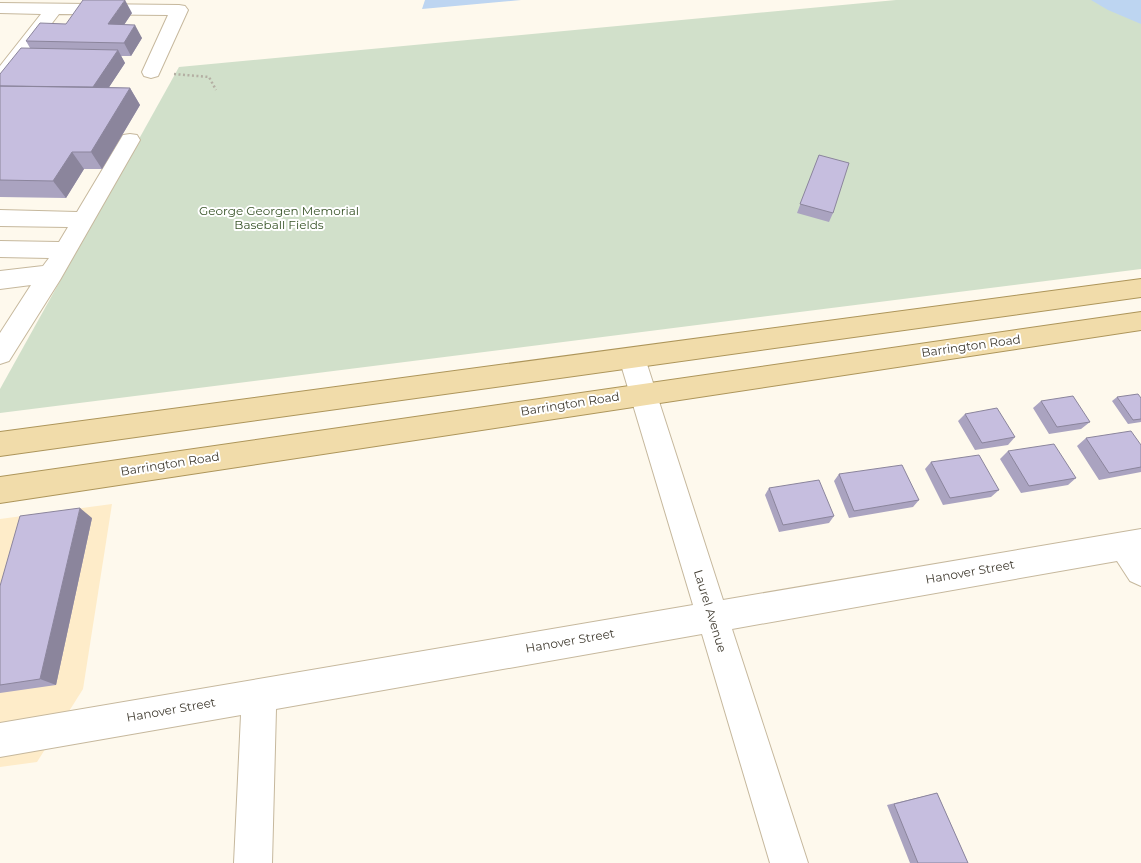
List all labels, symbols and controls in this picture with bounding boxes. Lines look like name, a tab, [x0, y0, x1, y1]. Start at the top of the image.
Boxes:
park label: George Georgen Memorial Baseball Fields	[199, 203, 359, 232]
street label: Barrington Road	[920, 331, 1021, 360]
street label: Barrington Road	[519, 388, 620, 419]
street label: Barrington Road	[119, 448, 220, 479]
street label: Hanover Street	[924, 556, 1016, 587]
street label: Laurel Avenue	[691, 568, 730, 654]
street label: Hanover Street	[524, 625, 616, 656]
street label: Hanover Street	[125, 694, 217, 725]

